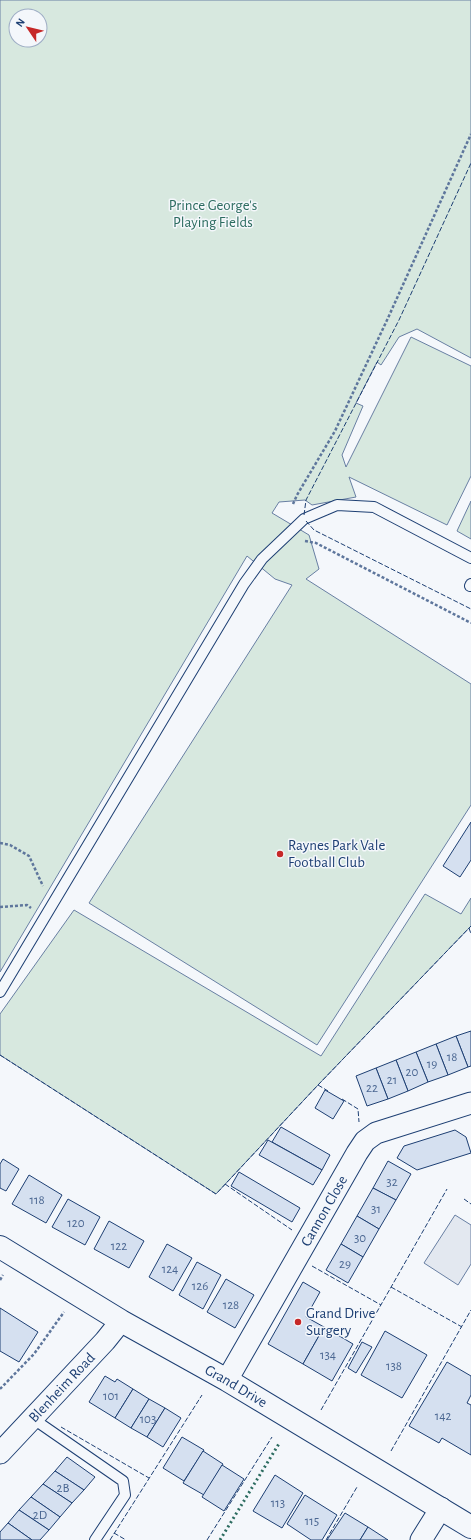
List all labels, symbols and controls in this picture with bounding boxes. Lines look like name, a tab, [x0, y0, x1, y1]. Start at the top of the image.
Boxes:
north arrow	[8, 8, 48, 48]
text: N	[14, 16, 27, 29]
park label: Prince George's Playing Fields	[169, 198, 257, 230]
place label: Raynes Park Vale Football Club	[288, 838, 385, 870]
marker: Raynes Park Vale Football Club	[275, 849, 285, 859]
house number: 18	[447, 1051, 457, 1064]
house number: 19	[427, 1058, 437, 1071]
house number: 20	[406, 1066, 419, 1079]
house number: 21	[387, 1074, 397, 1087]
house number: 22	[366, 1082, 378, 1095]
street label: Cannon Close	[298, 1173, 350, 1249]
house number: 32	[386, 1176, 398, 1189]
house number: 118	[29, 1194, 45, 1207]
house number: 31	[371, 1203, 381, 1216]
house number: 120	[67, 1217, 85, 1230]
house number: 30	[354, 1232, 366, 1245]
house number: 122	[111, 1240, 127, 1253]
house number: 29	[339, 1258, 351, 1271]
house number: 124	[162, 1263, 178, 1276]
house number: 126	[192, 1280, 208, 1293]
house number: 128	[223, 1299, 239, 1312]
place label: Grand Drive Surgery	[306, 1306, 375, 1338]
marker: Grand Drive Surgery	[293, 1317, 303, 1327]
house number: 134	[320, 1349, 336, 1362]
street label: Blenheim Road	[26, 1350, 98, 1425]
house number: 138	[386, 1360, 402, 1373]
street label: Grand Drive	[202, 1362, 270, 1410]
house number: 101	[103, 1390, 119, 1403]
house number: 142	[435, 1410, 451, 1423]
house number: 103	[140, 1413, 156, 1426]
house number: 2B	[57, 1482, 69, 1495]
house number: 113	[271, 1497, 285, 1510]
house number: 2D	[33, 1509, 47, 1522]
house number: 115	[305, 1515, 319, 1528]

